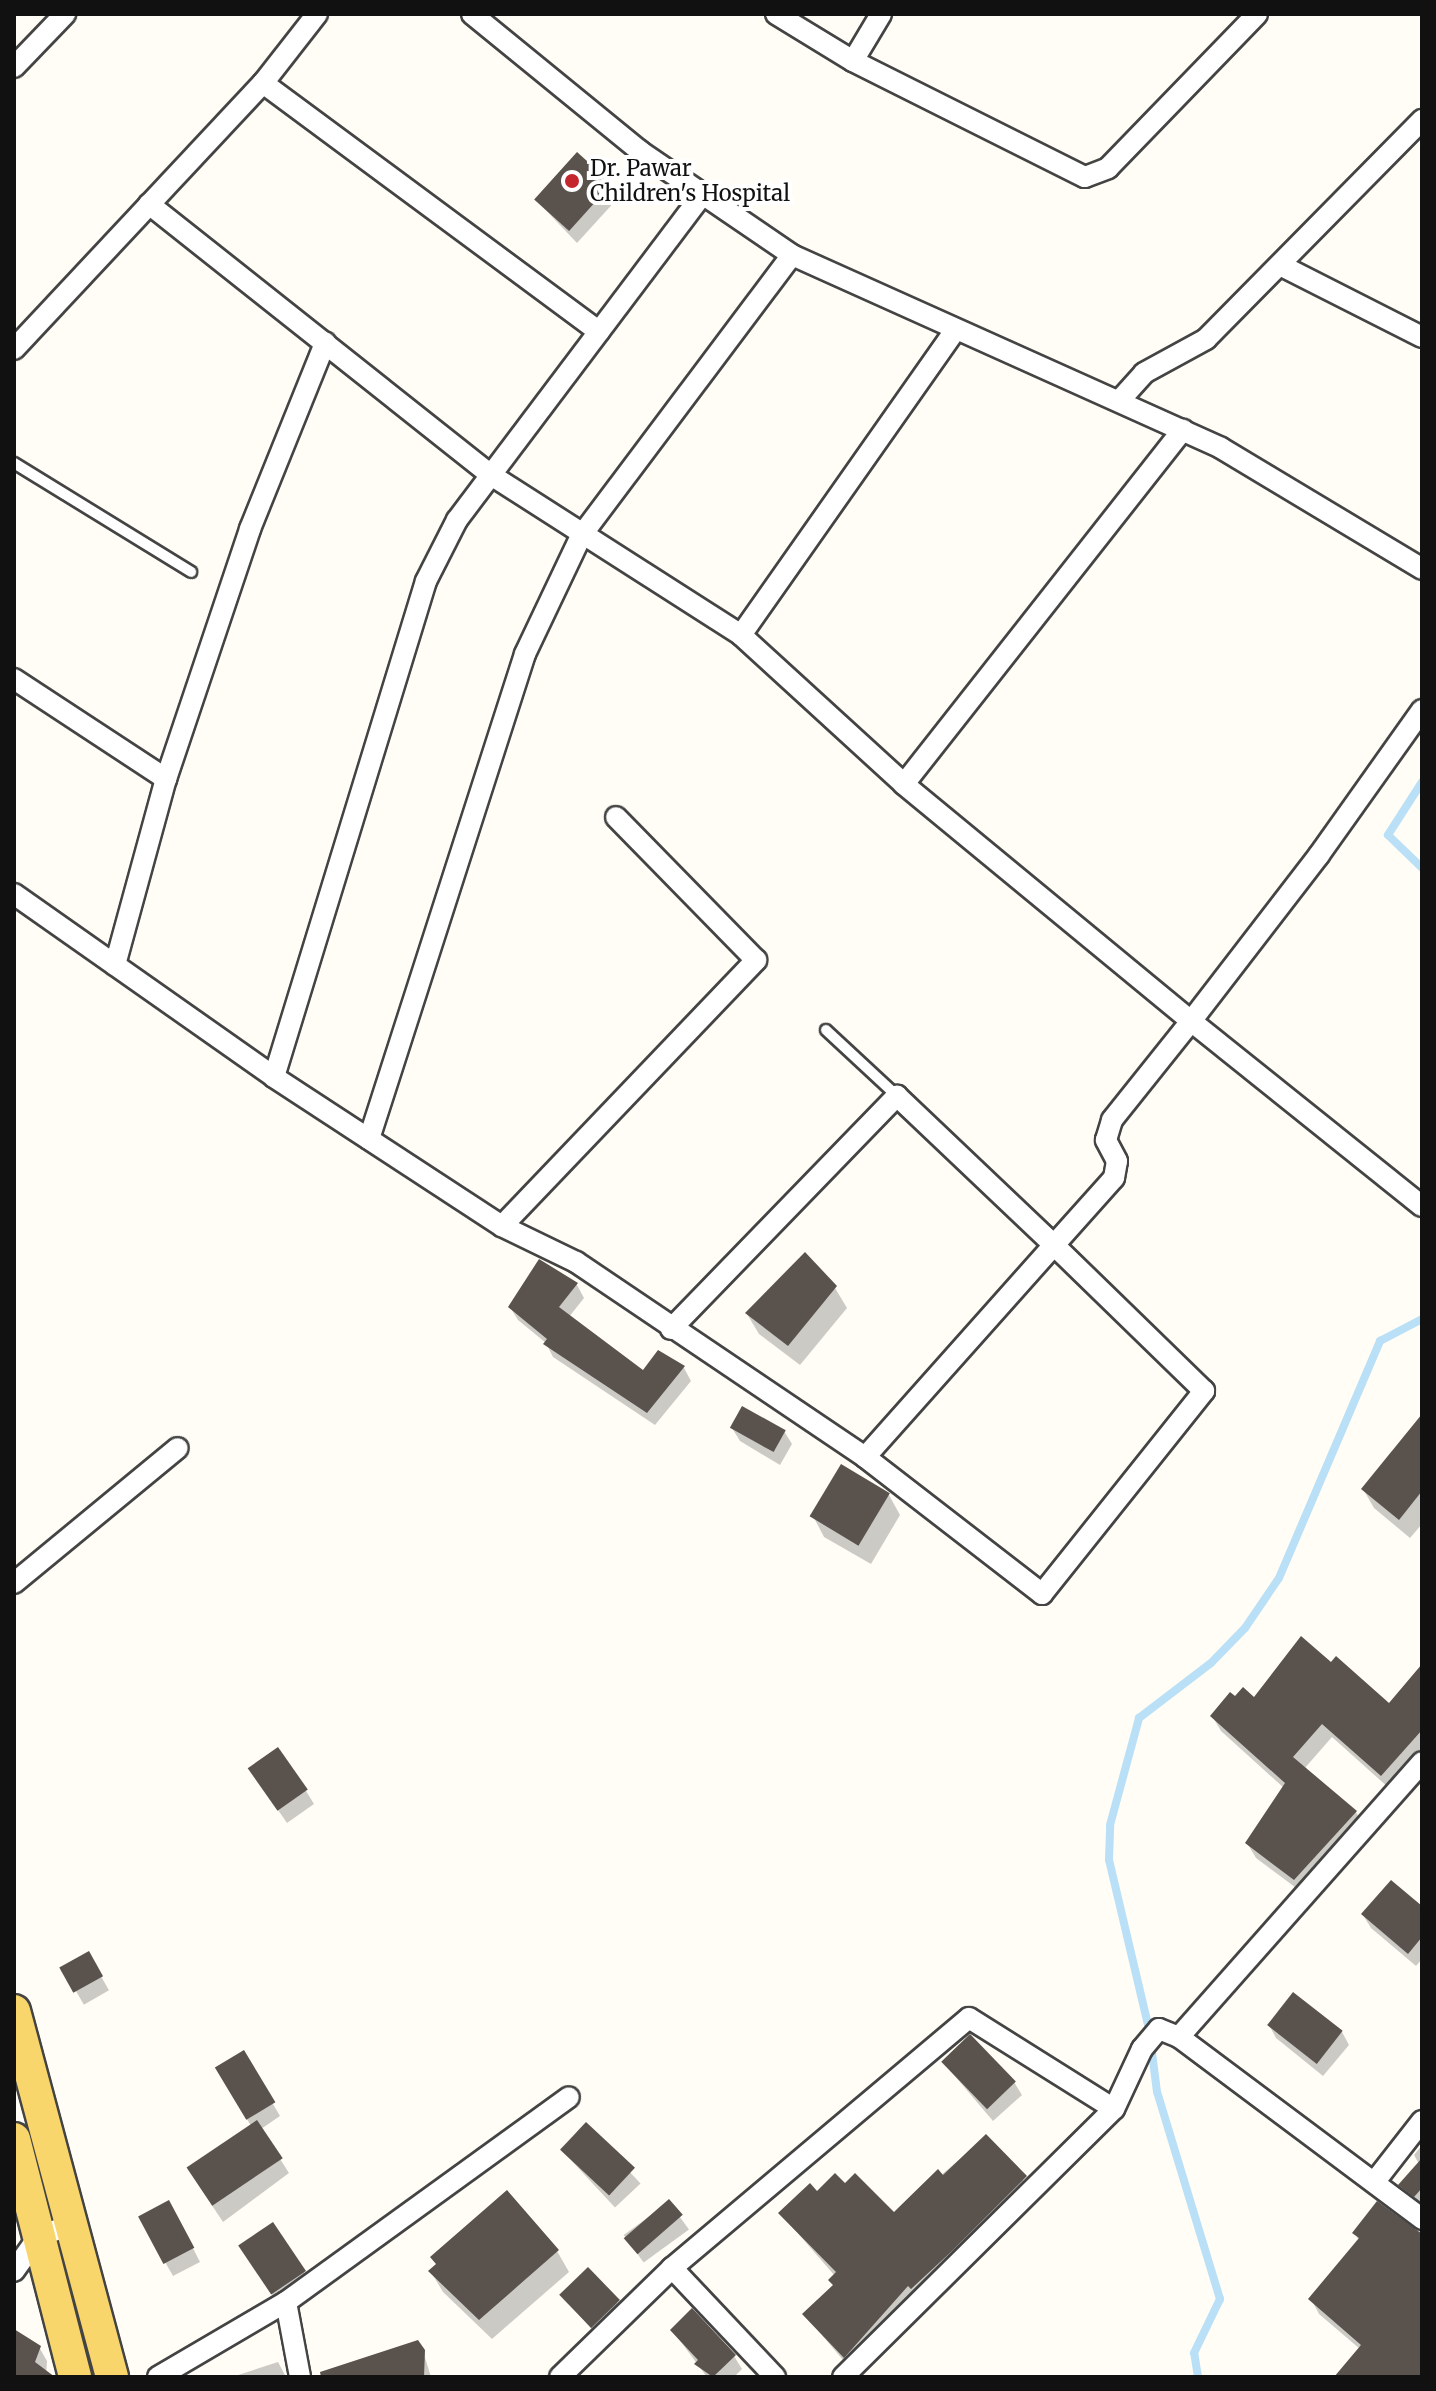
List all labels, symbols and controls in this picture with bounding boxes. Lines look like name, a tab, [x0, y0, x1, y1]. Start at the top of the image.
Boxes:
place label: Dr. Pawar Children's Hospital	[590, 155, 790, 206]
marker: Dr. Pawar Children's Hospital	[561, 170, 583, 192]

